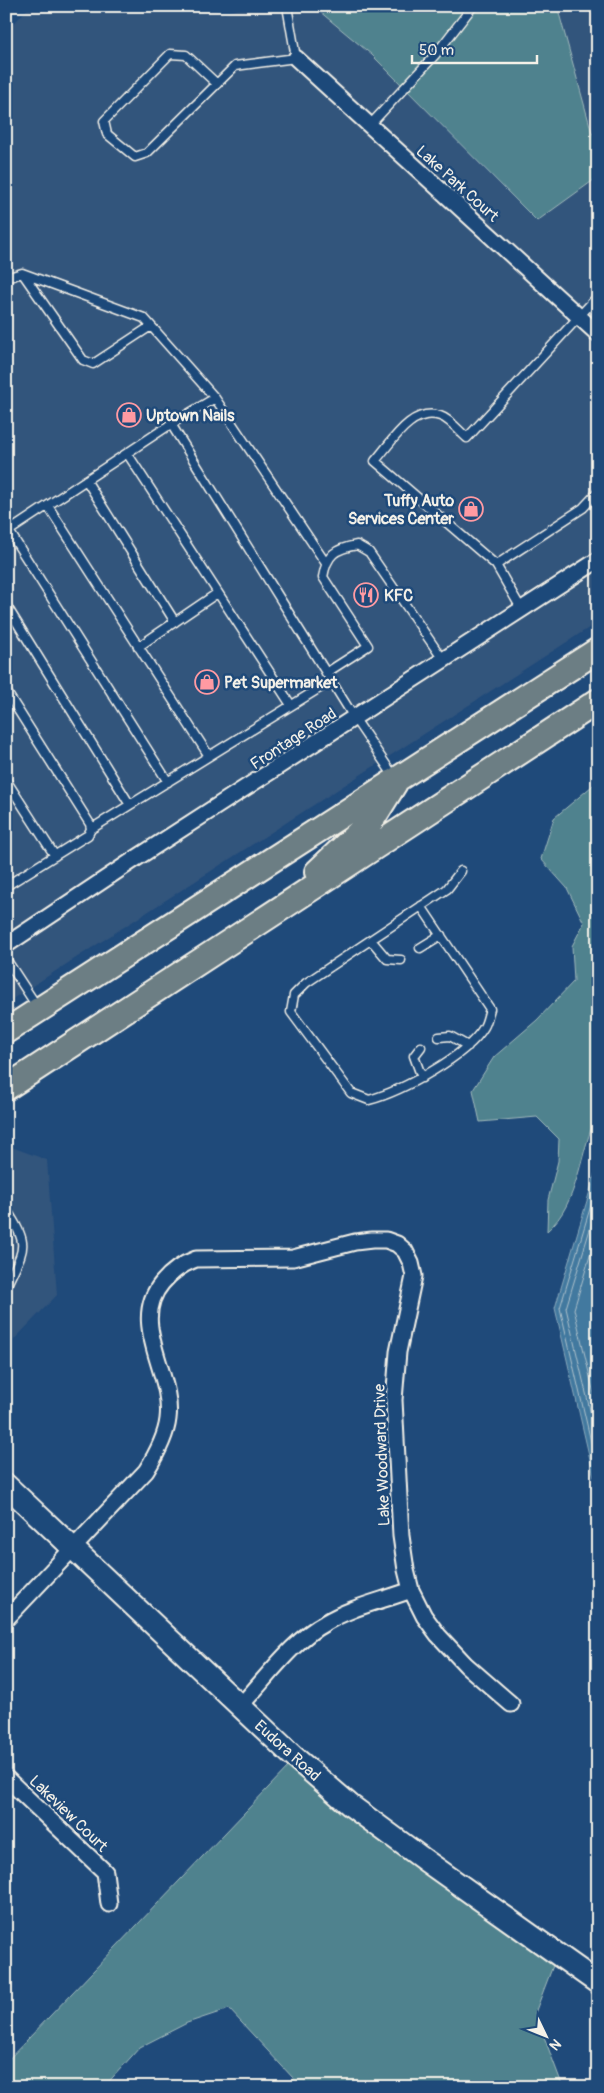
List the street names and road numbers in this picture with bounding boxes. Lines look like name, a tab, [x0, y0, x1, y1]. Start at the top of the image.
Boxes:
street label: Lake Park Court	[412, 141, 503, 227]
street label: Frontage Road	[247, 704, 340, 774]
street label: Lake Woodward Drive	[370, 1383, 394, 1526]
street label: Eudora Road	[250, 1716, 325, 1786]
street label: Lakeview Court	[25, 1771, 112, 1857]

